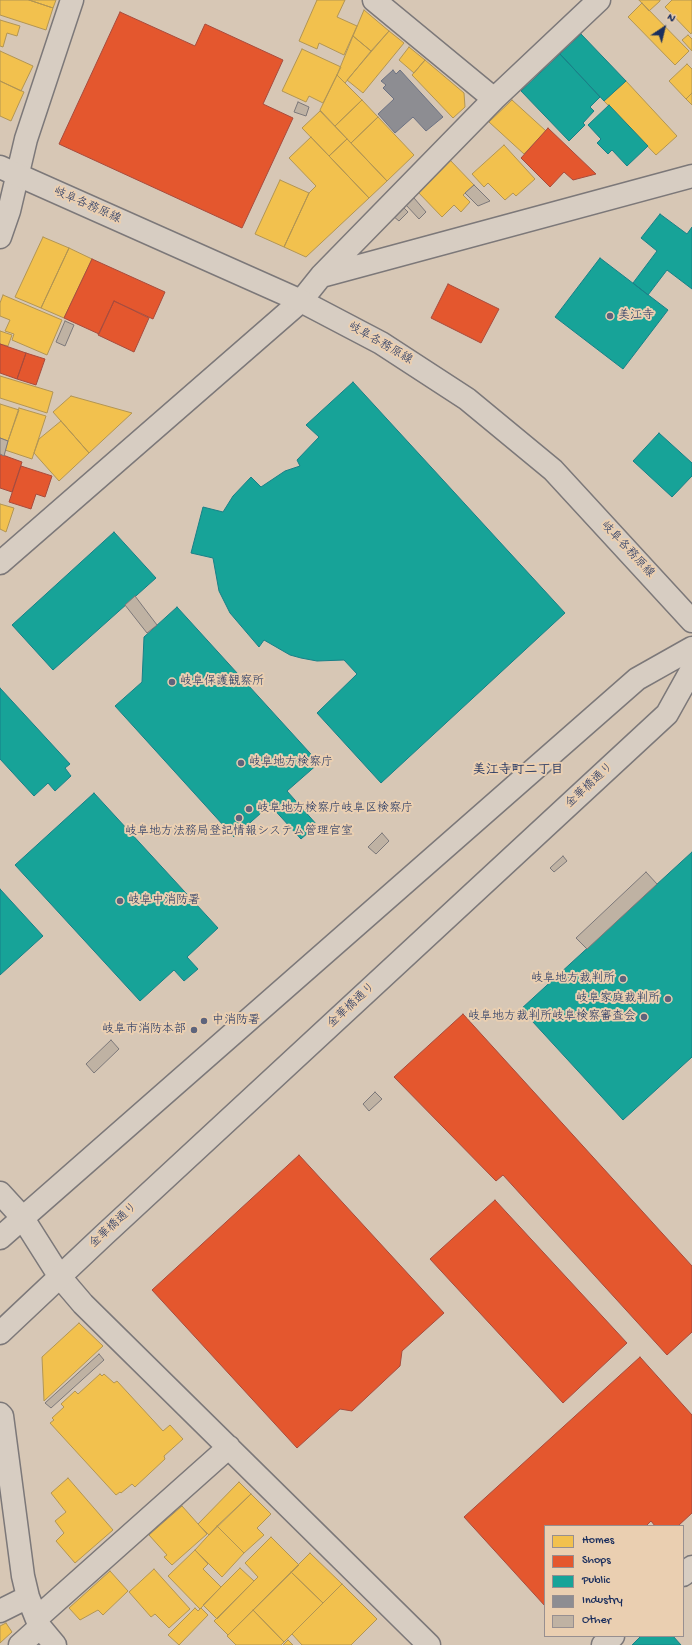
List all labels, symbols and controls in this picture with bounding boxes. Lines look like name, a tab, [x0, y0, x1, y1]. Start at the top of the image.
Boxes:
north arrow	[644, 8, 684, 48]
text: N	[664, 11, 677, 25]
street label: 岐阜各務原線	[51, 185, 123, 227]
place label: 美江寺	[618, 309, 654, 323]
marker: 美江寺	[605, 311, 615, 321]
street label: 岐阜各務原線	[345, 320, 415, 368]
street label: 岐阜各務原線	[597, 519, 657, 581]
place label: 岐阜保護観察所	[180, 675, 264, 689]
marker: 岐阜保護観察所	[167, 677, 177, 687]
place label: 岐阜地方検察庁	[249, 756, 333, 770]
marker: 岐阜地方検察庁	[236, 758, 246, 768]
street label: 金華橋通り	[563, 760, 617, 812]
district label: 美江寺町二丁目	[473, 763, 563, 779]
place label: 岐阜地方検察庁岐阜区検察庁	[257, 802, 413, 816]
marker: 岐阜地方検察庁岐阜区検察庁	[244, 804, 254, 814]
marker: 岐阜地方法務局登記情報システム管理官室	[234, 813, 244, 823]
place label: 岐阜地方法務局登記情報システム管理官室	[125, 825, 353, 839]
place label: 岐阜中消防署	[128, 894, 200, 908]
marker: 岐阜中消防署	[115, 896, 125, 906]
place label: 岐阜地方裁判所	[531, 972, 615, 986]
marker: 岐阜地方裁判所	[618, 974, 628, 984]
street label: 金華橋通り	[325, 980, 379, 1032]
place label: 岐阜家庭裁判所	[576, 992, 660, 1006]
marker: 岐阜家庭裁判所	[663, 994, 673, 1004]
place label: 岐阜地方裁判所岐阜検察審査会	[468, 1010, 636, 1024]
marker: 岐阜地方裁判所岐阜検察審査会	[639, 1012, 649, 1022]
place label: 中消防署	[212, 1014, 260, 1028]
marker: 中消防署	[199, 1016, 209, 1026]
place label: 岐阜市消防本部	[102, 1023, 186, 1037]
marker: 岐阜市消防本部	[189, 1025, 199, 1035]
street label: 金華橋通り	[87, 1200, 141, 1252]
legend	[544, 1525, 684, 1637]
text: Homes	[582, 1534, 614, 1548]
text: Shops	[582, 1554, 611, 1568]
text: Public	[582, 1574, 610, 1588]
text: Industry	[582, 1594, 623, 1608]
text: Other	[582, 1614, 611, 1628]

